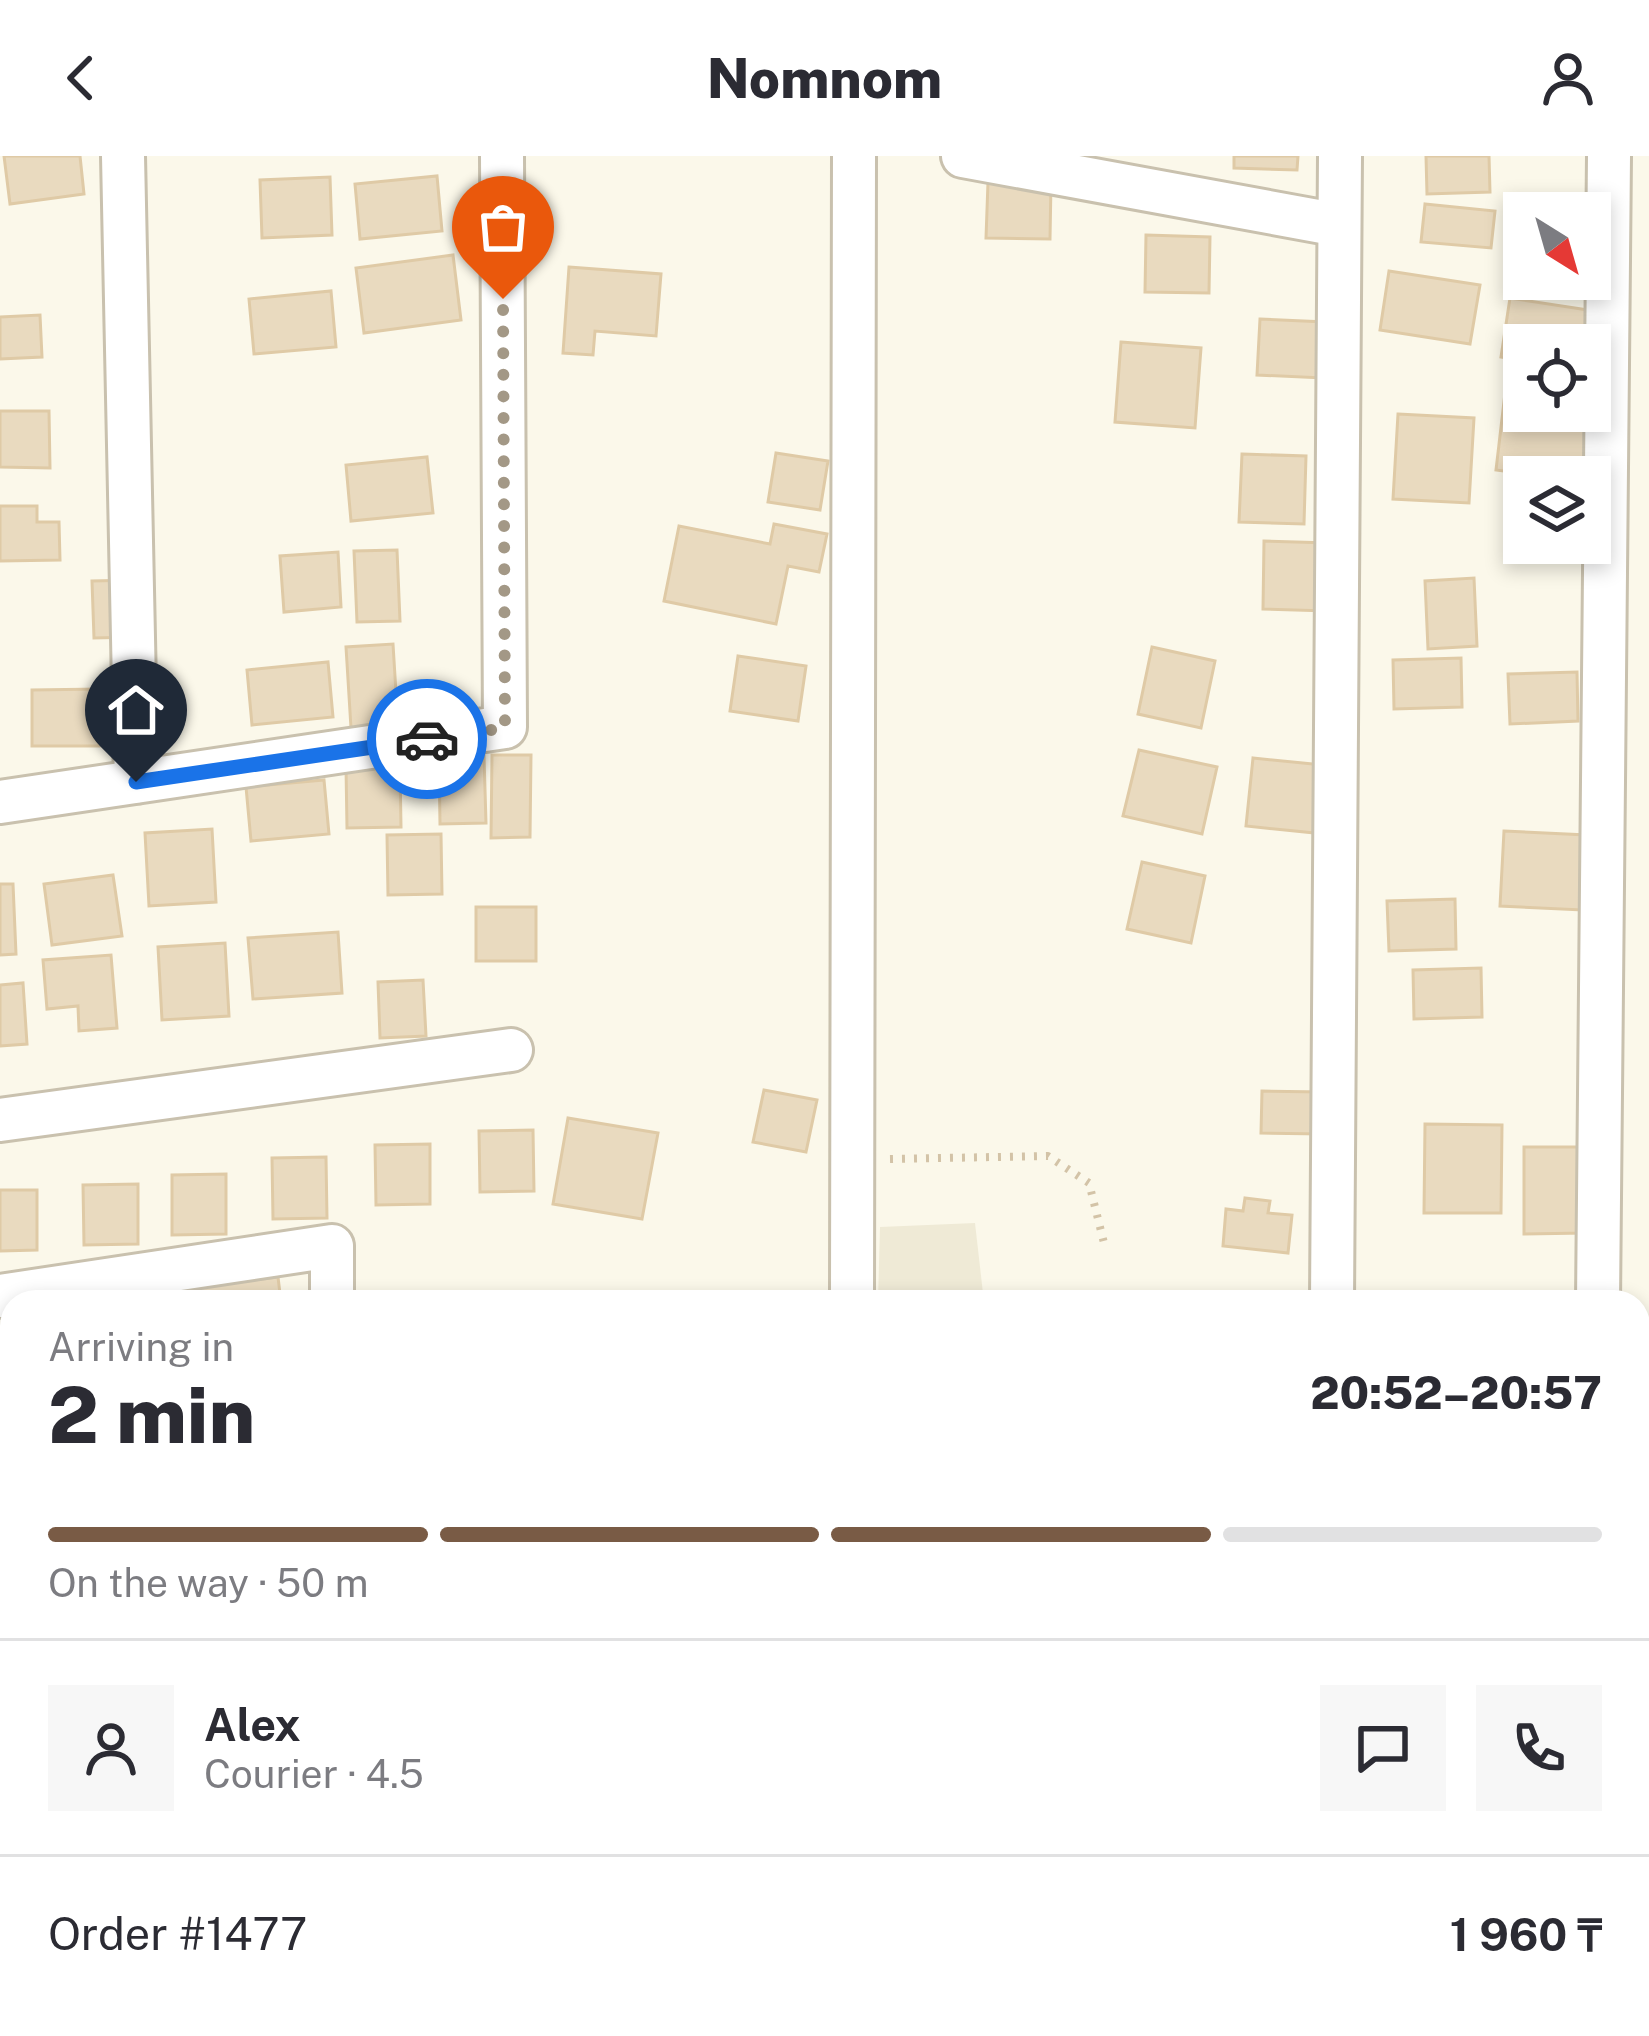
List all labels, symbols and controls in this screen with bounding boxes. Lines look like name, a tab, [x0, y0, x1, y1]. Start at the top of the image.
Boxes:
icon: back	[48, 45, 114, 111]
icon: person	[1535, 45, 1601, 111]
text: Nomnom	[707, 47, 942, 110]
pin	[452, 176, 554, 299]
north arrow	[1503, 192, 1611, 300]
map controls	[1503, 192, 1611, 564]
icon: bag	[470, 194, 536, 260]
button: locate	[1503, 324, 1611, 432]
button: layers	[1503, 456, 1611, 564]
pin	[85, 659, 187, 782]
icon: home	[103, 677, 169, 743]
courier	[367, 679, 487, 799]
icon: car	[394, 706, 460, 772]
text: Arriving in	[48, 1324, 234, 1370]
text: 20:52–20:57	[1310, 1366, 1602, 1419]
text: 2 min	[48, 1369, 255, 1461]
text: On the way · 50 m	[48, 1560, 368, 1606]
button: person	[48, 1685, 174, 1811]
button: chat	[1320, 1685, 1446, 1811]
button: phone	[1476, 1685, 1602, 1811]
text: Alex	[204, 1698, 301, 1751]
text: Courier · 4.5	[204, 1751, 424, 1797]
text: Order #1477	[48, 1907, 307, 1960]
text: 1 960 ₸	[1450, 1908, 1602, 1961]

